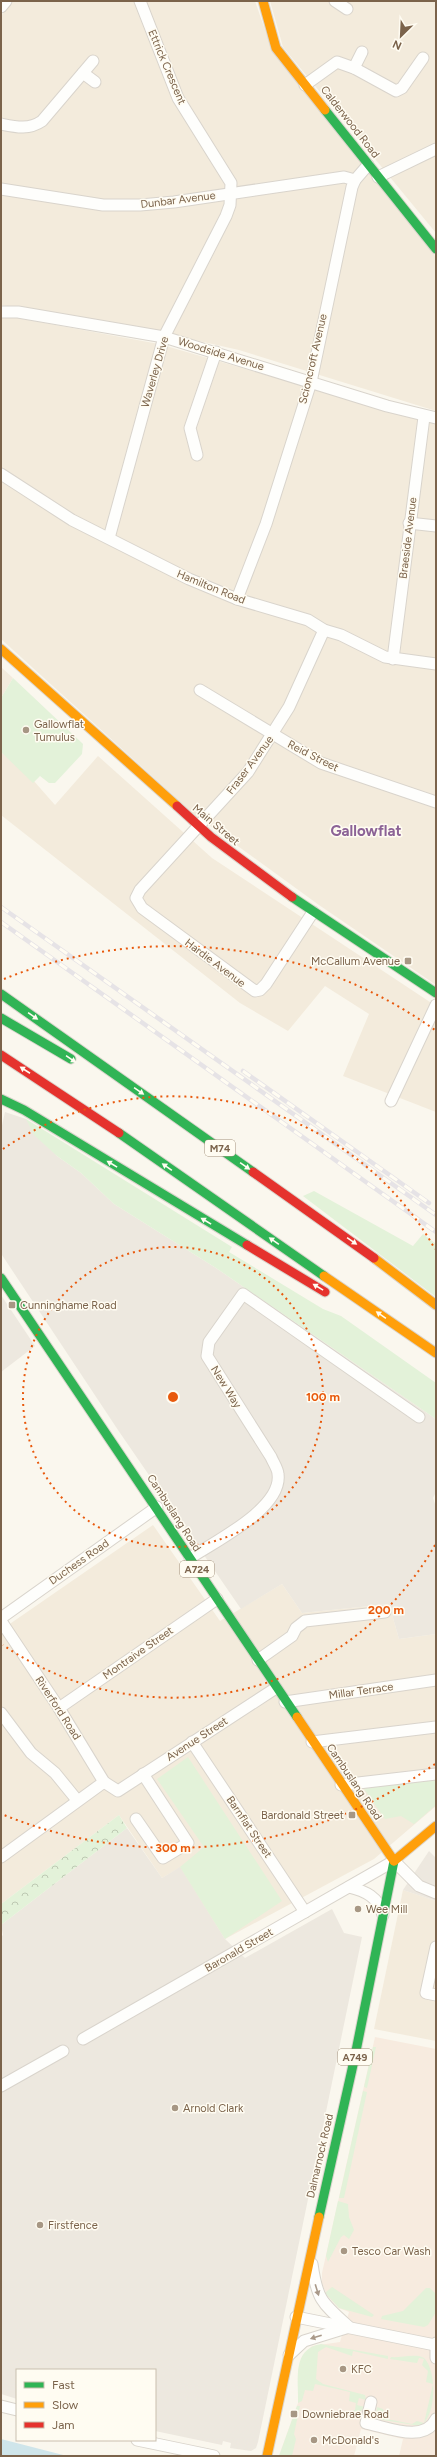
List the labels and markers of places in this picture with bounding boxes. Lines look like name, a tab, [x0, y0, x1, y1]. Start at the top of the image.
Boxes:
place label: Gallowflat Tumulus	[34, 718, 84, 744]
marker: Gallowflat Tumulus	[21, 725, 31, 735]
place label: McCallum Avenue	[311, 955, 400, 968]
marker: McCallum Avenue	[403, 956, 413, 966]
place label: Cunninghame Road	[20, 1299, 117, 1312]
marker: Cunninghame Road	[7, 1300, 17, 1310]
centre of rings	[166, 1390, 180, 1404]
place label: Bardonald Street	[261, 1809, 344, 1822]
marker: Bardonald Street	[347, 1810, 357, 1820]
place label: Wee Mill	[366, 1903, 408, 1916]
marker: Wee Mill	[353, 1904, 363, 1914]
place label: Arnold Clark	[183, 2102, 244, 2115]
marker: Arnold Clark	[170, 2103, 180, 2113]
place label: Firstfence	[48, 2219, 98, 2232]
marker: Firstfence	[35, 2220, 45, 2230]
place label: Tesco Car Wash	[352, 2245, 431, 2258]
marker: Tesco Car Wash	[339, 2246, 349, 2256]
place label: KFC	[351, 2363, 372, 2376]
marker: KFC	[338, 2364, 348, 2374]
place label: Downiebrae Road	[302, 2408, 389, 2421]
marker: Downiebrae Road	[289, 2409, 299, 2419]
place label: McDonald's	[322, 2434, 379, 2447]
marker: McDonald's	[309, 2435, 319, 2445]

